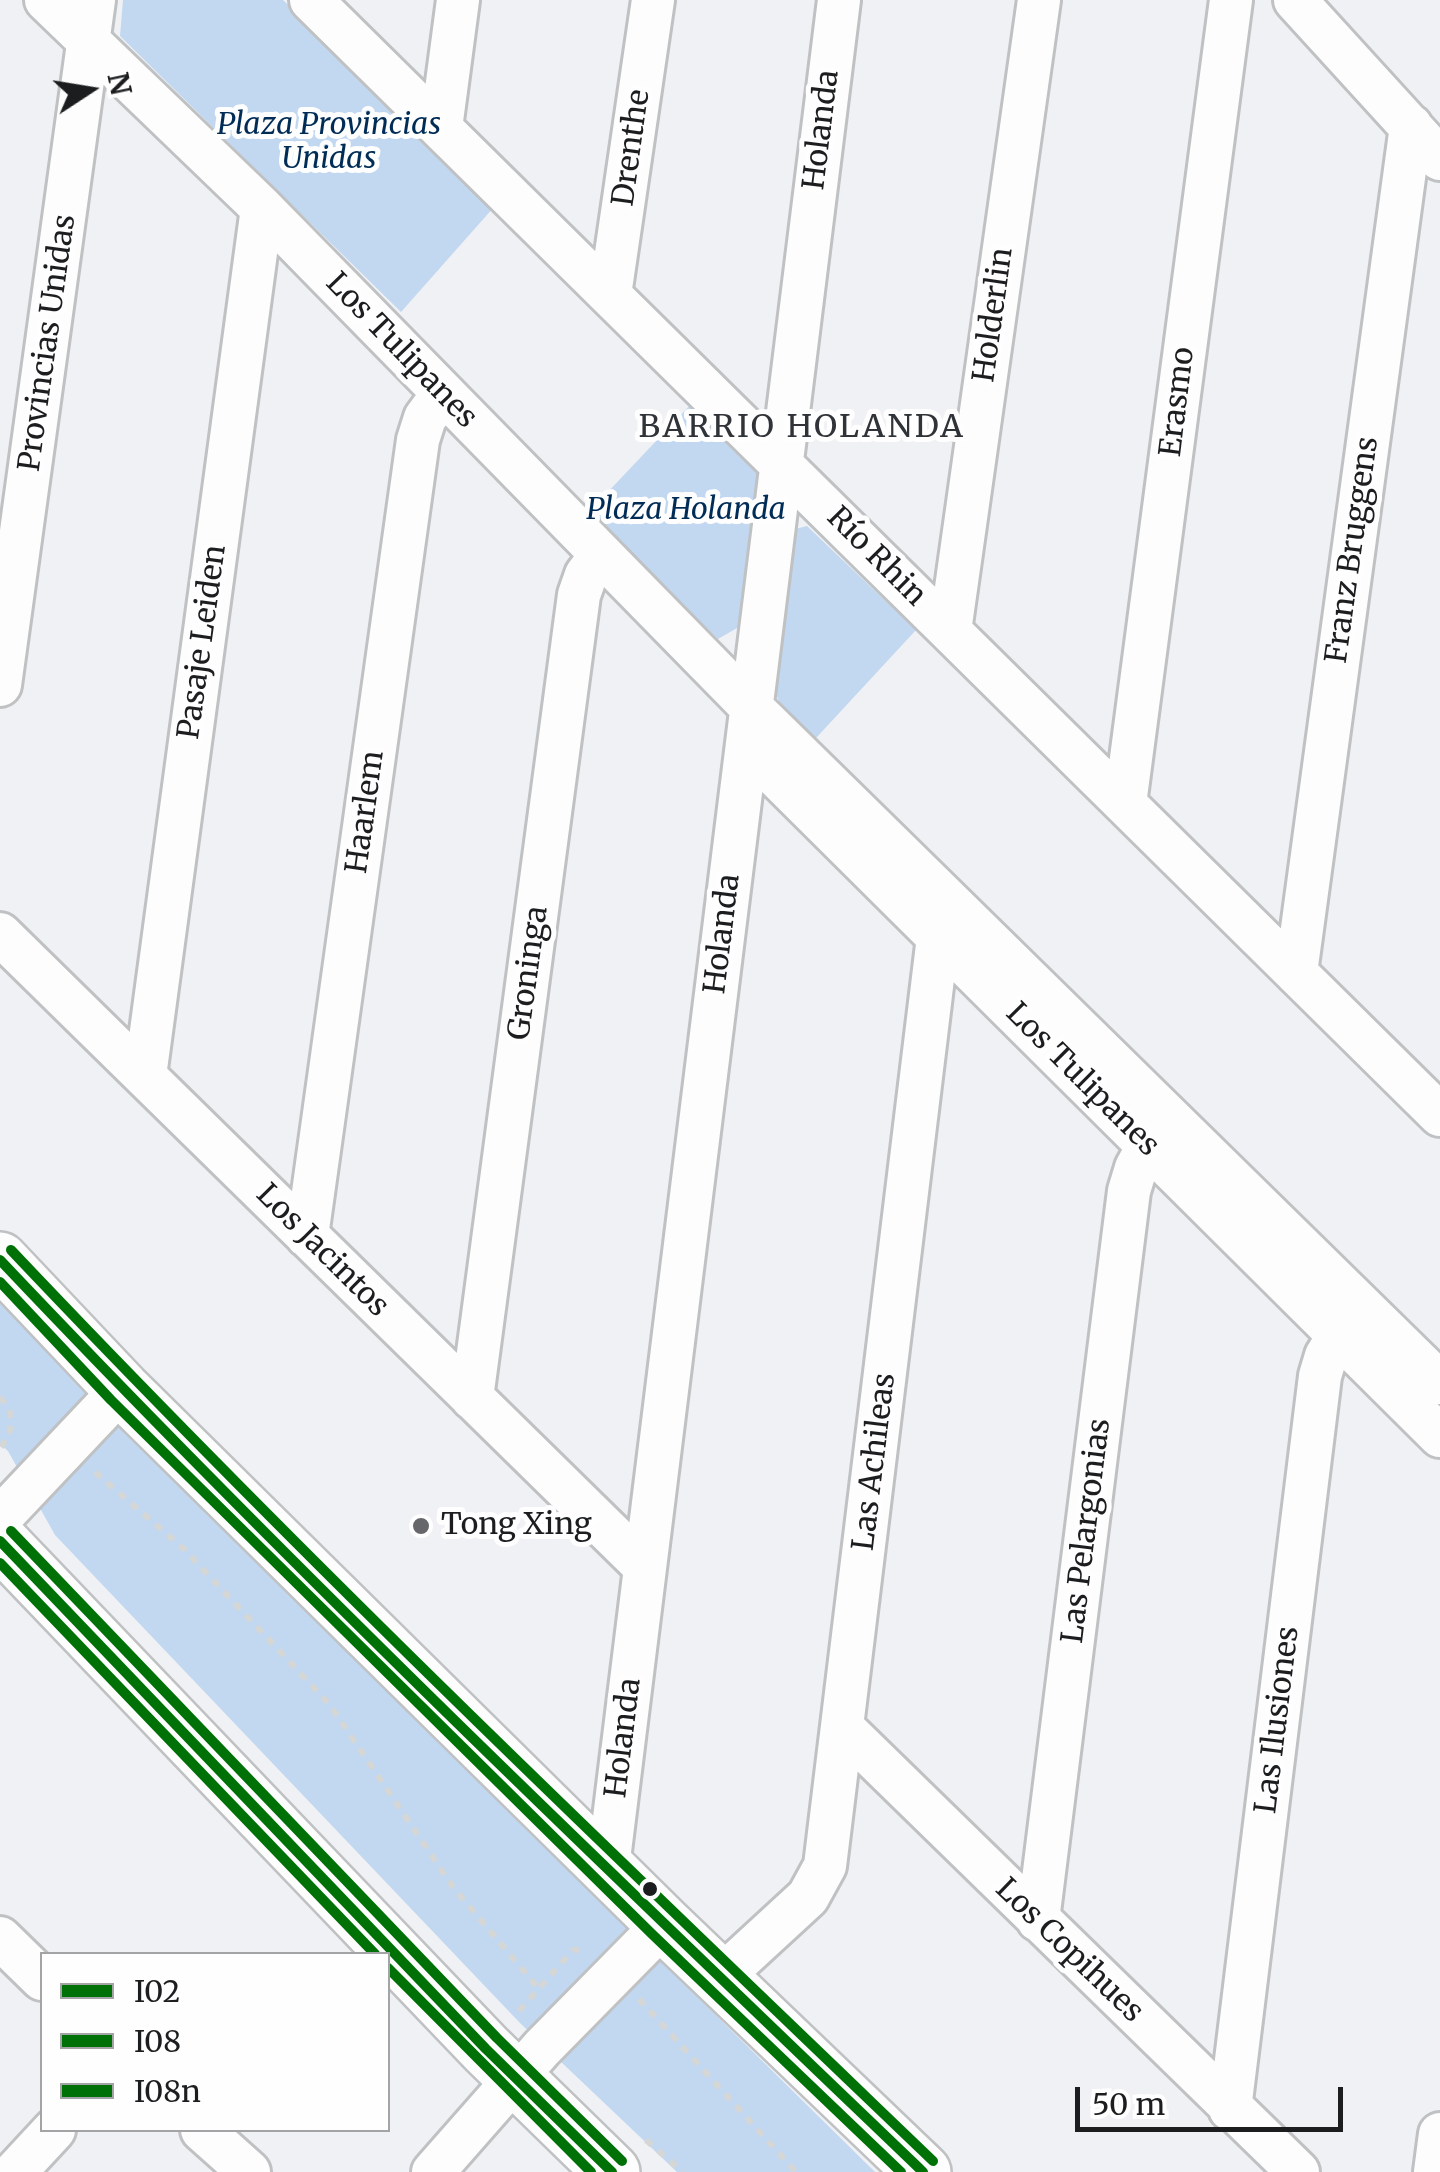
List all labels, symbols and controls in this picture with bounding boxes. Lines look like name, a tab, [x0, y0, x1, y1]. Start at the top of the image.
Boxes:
north arrow	[40, 40, 140, 140]
street label: Holanda	[797, 68, 847, 192]
text: N	[99, 69, 139, 98]
street label: Drenthe	[606, 87, 658, 209]
park label: Plaza Provincias Unidas	[217, 108, 441, 178]
street label: Provincias Unidas	[12, 212, 84, 474]
street label: Holderlin	[967, 245, 1021, 385]
street label: Los Tulipanes	[318, 266, 484, 436]
street label: Erasmo	[1153, 345, 1203, 459]
district label: BARRIO HOLANDA	[639, 409, 965, 447]
street label: Franz Bruggens	[1319, 434, 1387, 666]
park label: Plaza Holanda	[586, 493, 786, 529]
street label: Río Rhin	[819, 500, 933, 614]
street label: Pasaje Leiden	[172, 542, 234, 742]
street label: Haarlem	[340, 748, 392, 876]
street label: Holanda	[698, 872, 748, 996]
street label: Groninga	[502, 904, 556, 1042]
street label: Los Tulipanes	[998, 996, 1166, 1164]
street label: Los Jacintos	[248, 1177, 396, 1325]
street label: Las Achileas	[846, 1371, 904, 1553]
street label: Las Pelargonias	[1055, 1417, 1119, 1645]
place label: Tong Xing	[441, 1508, 592, 1544]
marker: Tong Xing	[410, 1515, 432, 1537]
street label: Las Ilusiones	[1249, 1624, 1307, 1816]
street label: Holanda	[599, 1676, 649, 1800]
street label: Los Copihues	[988, 1872, 1150, 2030]
unlabelled marker	[640, 1879, 660, 1899]
legend	[40, 1952, 390, 2132]
text: I02	[134, 1972, 180, 2010]
text: I08	[134, 2022, 181, 2060]
scale bar	[1080, 2067, 1348, 2129]
text: I08n	[134, 2072, 201, 2110]
text: 50 m	[1092, 2085, 1165, 2123]

